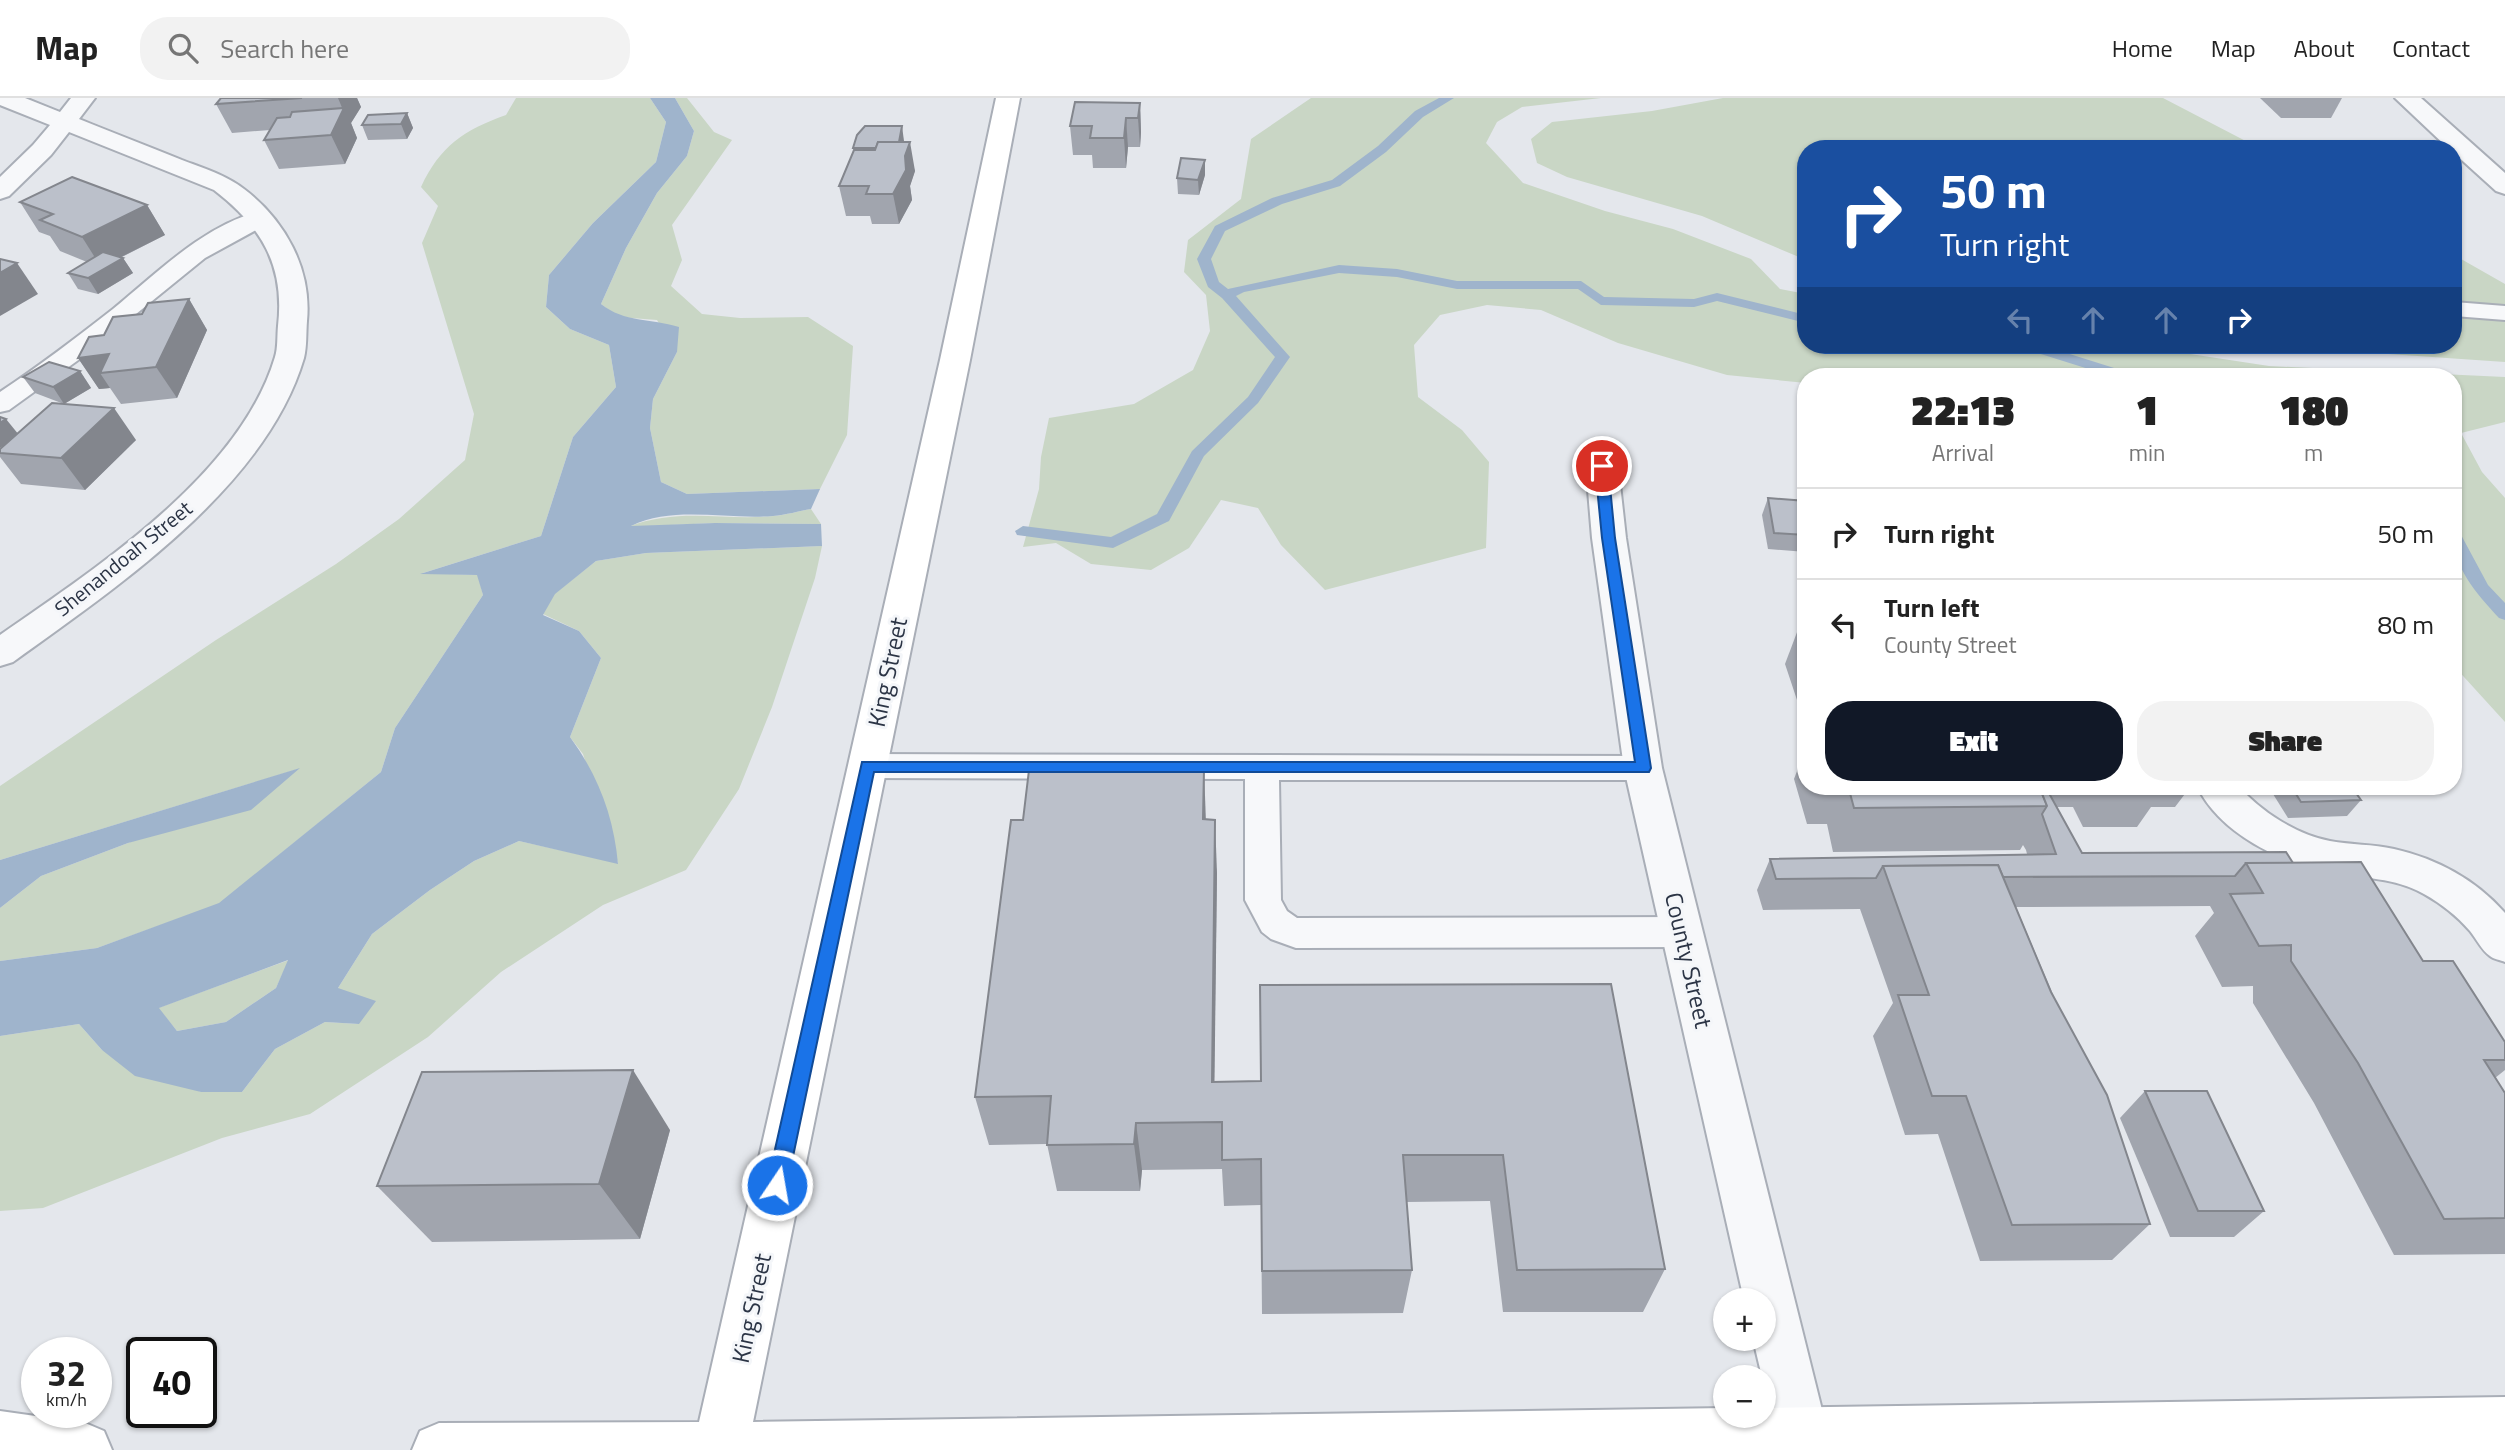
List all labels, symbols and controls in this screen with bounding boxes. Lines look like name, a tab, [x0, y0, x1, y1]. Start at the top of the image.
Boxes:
search box	[140, 17, 630, 80]
text: Map	[35, 23, 98, 73]
icon: search	[164, 29, 202, 67]
text: Search here	[220, 29, 349, 68]
text: Home	[2112, 30, 2173, 66]
text: Map	[2211, 30, 2256, 66]
text: About	[2294, 30, 2354, 66]
text: Contact	[2392, 30, 2470, 66]
text: 50 m	[1940, 152, 2047, 227]
icon: right	[1825, 168, 1916, 259]
text: Turn right	[1940, 220, 2069, 268]
icon: left	[2001, 301, 2039, 339]
icon: ahead	[2074, 301, 2112, 339]
icon: ahead	[2147, 301, 2185, 339]
icon: right	[2220, 301, 2258, 339]
text: 22:13	[1911, 377, 2015, 441]
text: 1	[2136, 377, 2159, 441]
text: 180	[2279, 377, 2348, 441]
text: Arrival	[1932, 435, 1994, 470]
text: min	[2129, 435, 2165, 470]
text: m	[2304, 435, 2323, 470]
pin	[1572, 436, 1632, 496]
icon: arrive	[1583, 447, 1621, 485]
street label: Shenandoah Street	[47, 492, 199, 624]
text: Turn right	[1884, 514, 1995, 553]
text: 50 m	[2377, 514, 2434, 553]
icon: right	[1825, 515, 1863, 553]
text: Turn left	[1884, 588, 1979, 627]
text: 80 m	[2377, 605, 2434, 644]
icon: left	[1825, 606, 1863, 644]
street label: King Street	[858, 613, 916, 730]
text: County Street	[1884, 627, 2016, 662]
button: Exit	[1825, 701, 2123, 781]
button: Share	[2137, 701, 2434, 781]
street label: County Street	[1656, 889, 1722, 1032]
position arrow	[740, 1148, 814, 1222]
street label: King Street	[722, 1249, 780, 1366]
map controls	[1713, 1288, 1776, 1428]
button: +	[1713, 1288, 1776, 1351]
speed limit sign: 40	[126, 1337, 217, 1428]
text: 32	[47, 1346, 86, 1400]
button: −	[1713, 1365, 1776, 1428]
text: km/h	[46, 1386, 87, 1413]

